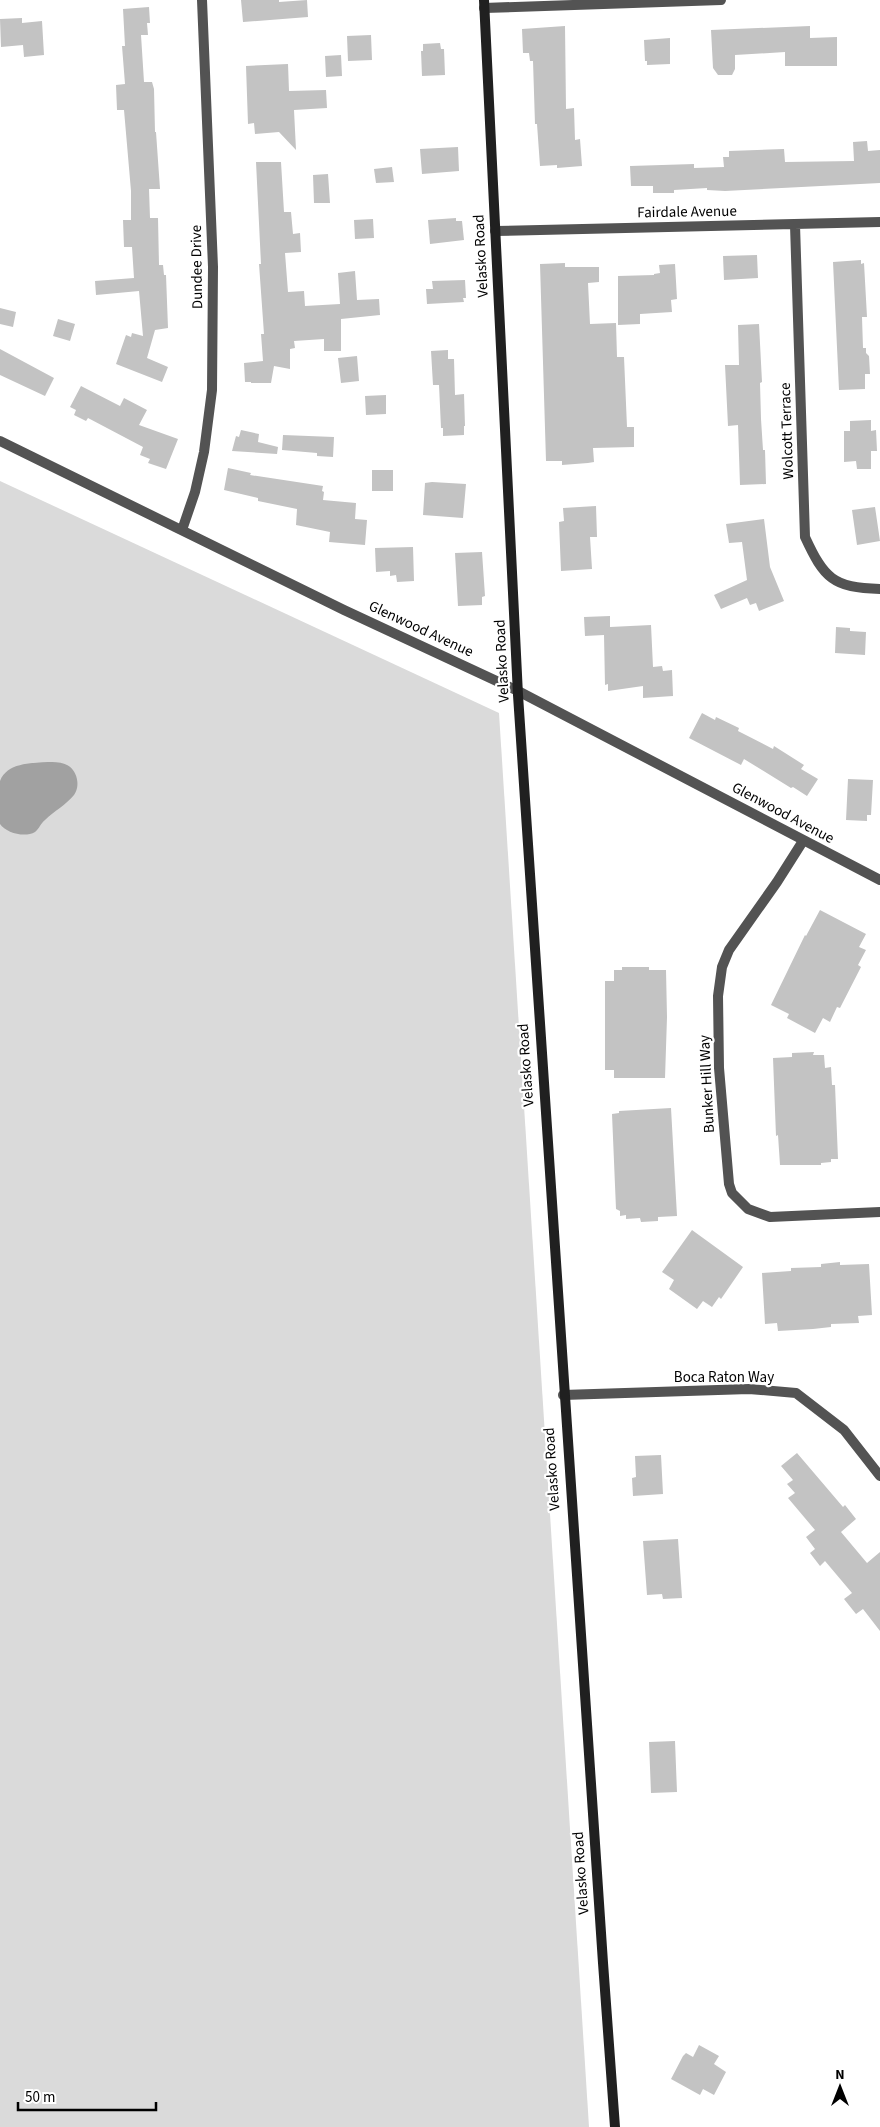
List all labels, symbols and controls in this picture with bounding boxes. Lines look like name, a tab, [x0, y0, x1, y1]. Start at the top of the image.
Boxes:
street label: Fairdale Avenue	[637, 201, 737, 223]
street label: Velasko Road	[468, 214, 494, 298]
street label: Dundee Drive	[186, 225, 208, 309]
street label: Wolcott Terrace	[775, 382, 799, 480]
street label: Glenwood Avenue	[365, 596, 477, 662]
street label: Velasko Road	[489, 619, 515, 703]
street label: Glenwood Avenue	[728, 777, 838, 849]
street label: Velasko Road	[513, 1023, 539, 1107]
street label: Bunker Hill Way	[694, 1034, 720, 1134]
street label: Boca Raton Way	[674, 1367, 774, 1388]
street label: Velasko Road	[539, 1427, 565, 1511]
street label: Velasko Road	[568, 1831, 594, 1915]
north arrow	[815, 2062, 865, 2112]
text: N	[835, 2065, 845, 2085]
scale bar	[18, 2080, 155, 2112]
text: 50 m	[25, 2087, 55, 2108]

